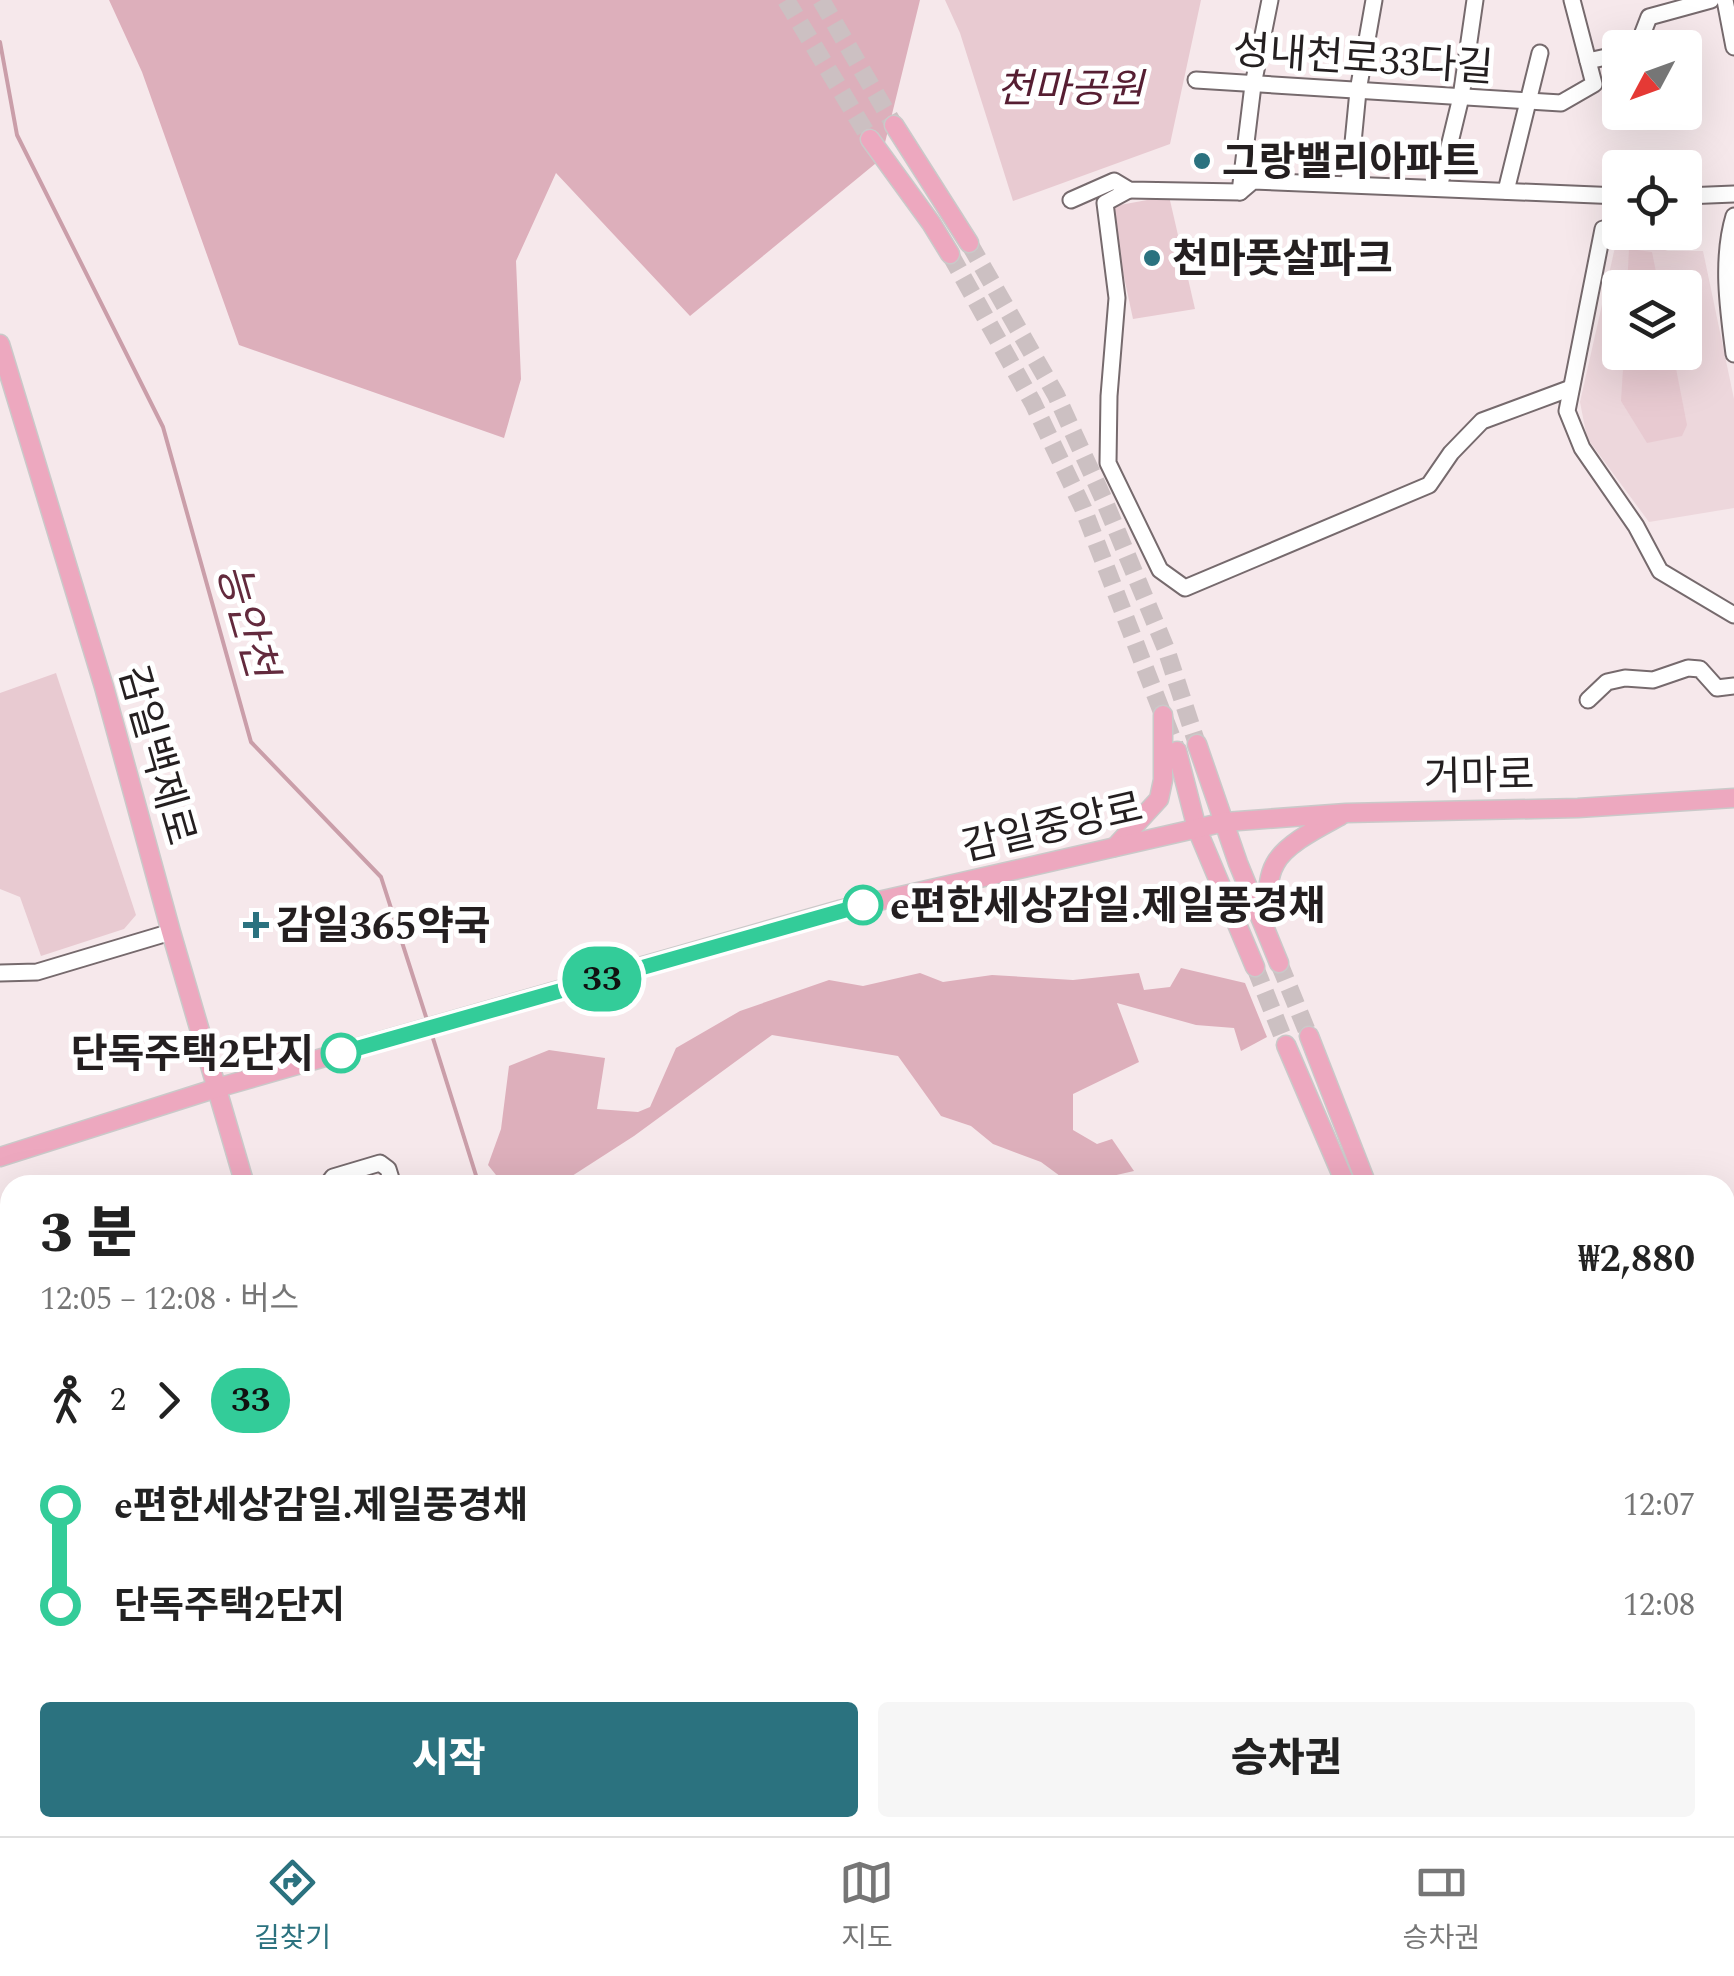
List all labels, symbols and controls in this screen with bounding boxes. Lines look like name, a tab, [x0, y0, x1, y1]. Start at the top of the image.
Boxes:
street label: 성내천로33다길	[1231, 21, 1495, 100]
north arrow	[1602, 30, 1702, 130]
map controls	[1602, 30, 1702, 370]
park label: 천마공원	[996, 60, 1147, 121]
place label: 그랑밸리아파트	[1222, 133, 1480, 194]
marker: 그랑밸리아파트	[1191, 150, 1213, 172]
button: locate	[1602, 150, 1702, 250]
place label: 천마풋살파크	[1172, 230, 1393, 291]
marker: 천마풋살파크	[1141, 247, 1163, 269]
button: layers	[1602, 270, 1702, 370]
water label: 능안천	[199, 556, 293, 689]
street label: 감일백제로	[101, 659, 210, 853]
street label: 거마로	[1423, 746, 1535, 809]
street label: 감일중앙로	[956, 778, 1149, 879]
place label: e편한세상감일.제일풍경채	[890, 877, 1325, 938]
marker: e편한세상감일.제일풍경채	[844, 886, 882, 924]
place label: 감일365약국	[276, 897, 491, 958]
marker: 감일365약국	[245, 914, 267, 936]
line badge: 33	[557, 946, 647, 1012]
text: 33	[582, 953, 622, 1006]
place label: 단독주택2단지	[71, 1025, 314, 1086]
marker: 단독주택2단지	[322, 1034, 360, 1072]
text: 3 분	[40, 1193, 137, 1276]
text: ₩2,880	[1578, 1231, 1695, 1289]
text: 12:05 – 12:08 · 버스	[40, 1275, 299, 1324]
icon: walk	[40, 1373, 95, 1428]
icon: forward	[141, 1373, 196, 1428]
text: 33	[231, 1374, 270, 1427]
text: 2	[110, 1376, 126, 1425]
text: e편한세상감일.제일풍경채	[114, 1478, 528, 1536]
text: 12:07	[1623, 1481, 1695, 1530]
text: 단독주택2단지	[114, 1578, 345, 1636]
text: 12:08	[1623, 1581, 1695, 1630]
button: 시작	[40, 1702, 858, 1817]
button: 승차권	[878, 1702, 1695, 1817]
tab: 길찾기	[254, 1855, 331, 1960]
tab: 지도	[839, 1855, 894, 1960]
tab: 승차권	[1403, 1855, 1480, 1960]

